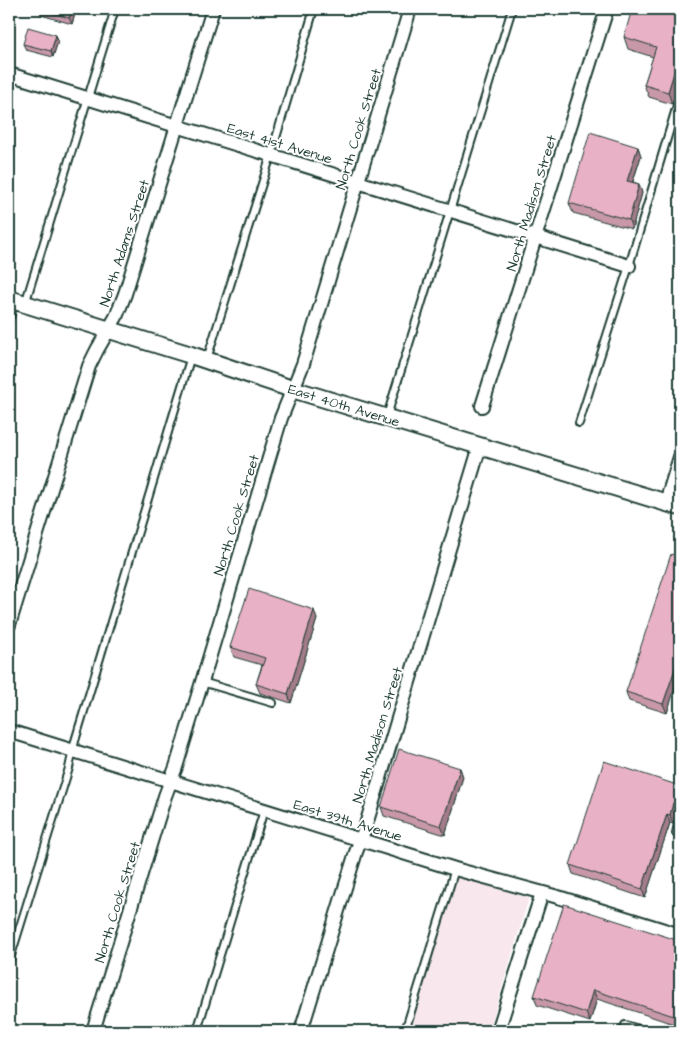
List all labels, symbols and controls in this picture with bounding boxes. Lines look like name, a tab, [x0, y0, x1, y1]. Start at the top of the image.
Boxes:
street label: North Cook Street	[331, 66, 387, 192]
street label: East 41st Avenue	[225, 118, 335, 170]
street label: North Madison Street	[502, 132, 562, 274]
street label: North Adams Street	[95, 177, 155, 309]
street label: East 40th Avenue	[285, 379, 402, 433]
street label: North Cook Street	[209, 452, 265, 578]
street label: North Madison Street	[348, 664, 408, 806]
street label: East 39th Avenue	[291, 795, 405, 847]
street label: North Cook Street	[90, 839, 146, 965]

